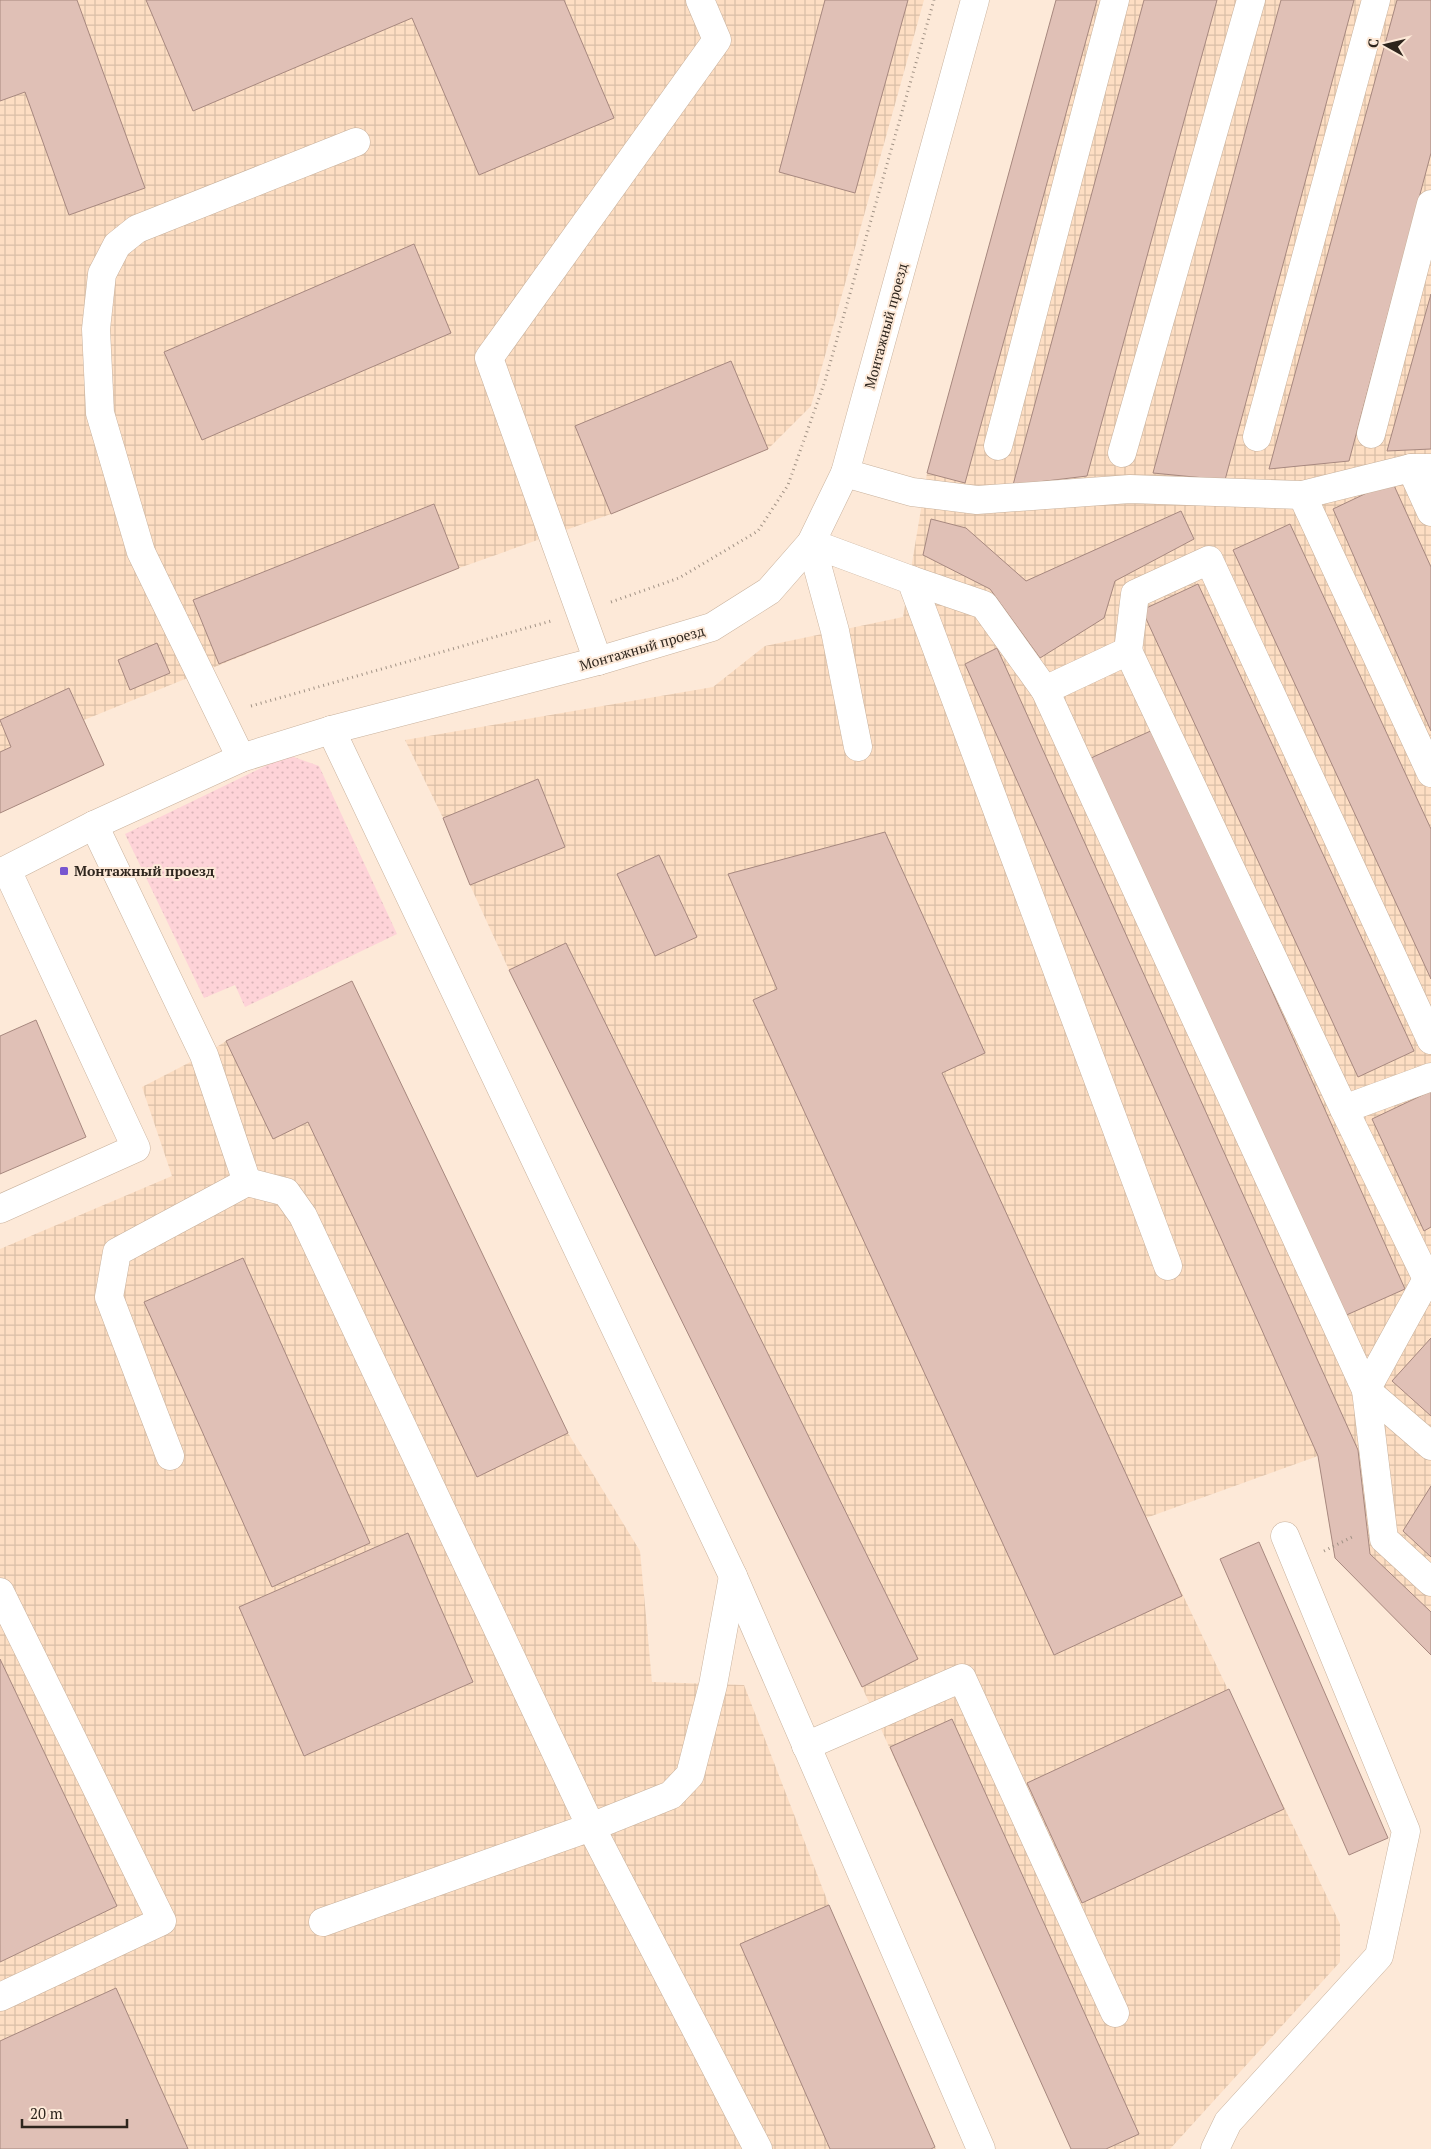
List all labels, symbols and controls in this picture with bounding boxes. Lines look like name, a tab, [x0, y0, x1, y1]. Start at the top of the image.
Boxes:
north arrow	[1361, 20, 1411, 70]
text: С	[1363, 37, 1383, 49]
street label: Монтажный проезд	[860, 261, 911, 391]
street label: Монтажный проезд	[577, 621, 707, 674]
place label: Монтажный проезд	[74, 861, 215, 880]
marker: Монтажный проезд	[58, 865, 70, 877]
scale bar	[22, 2096, 128, 2128]
text: 20 m	[30, 2103, 63, 2123]

